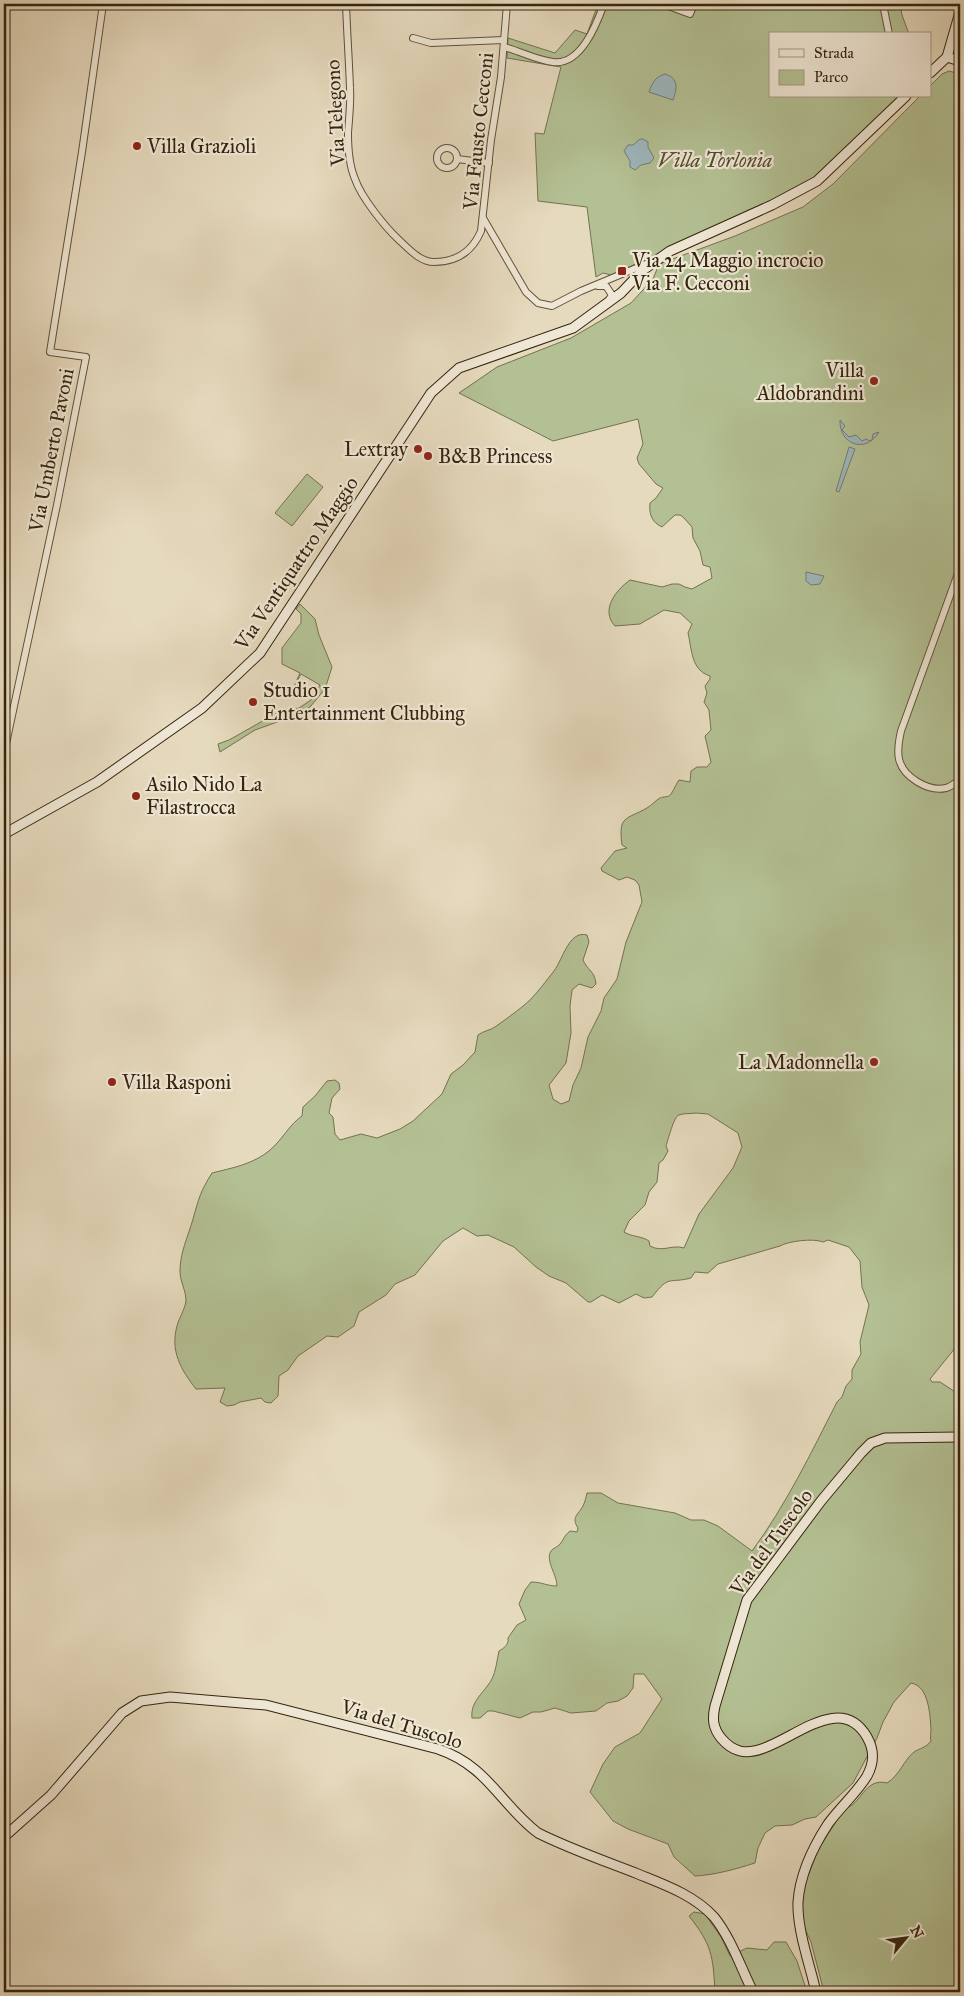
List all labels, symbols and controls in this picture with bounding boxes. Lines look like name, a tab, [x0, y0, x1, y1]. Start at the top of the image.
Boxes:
legend	[769, 32, 932, 98]
text: Strada	[814, 44, 854, 62]
street label: Via Fausto Cecconi	[458, 51, 498, 212]
street label: Via Telegono	[320, 59, 351, 168]
text: Parco	[814, 68, 849, 86]
place label: Villa Grazioli	[146, 134, 257, 158]
marker: Villa Grazioli	[131, 140, 143, 152]
park label: Villa Torlonia	[658, 148, 772, 172]
place label: Via 24 Maggio incrocio Via F. Cecconi	[631, 248, 824, 295]
marker: Via 24 Maggio incrocio Via F. Cecconi	[616, 265, 628, 277]
place label: Villa Aldobrandini	[756, 358, 865, 405]
street label: Via Umberto Pavoni	[23, 365, 79, 535]
marker: Villa Aldobrandini	[868, 375, 880, 387]
place label: Lextray	[344, 437, 409, 461]
marker: Lextray	[412, 443, 424, 455]
place label: B&B Princess	[438, 444, 552, 468]
marker: B&B Princess	[422, 450, 434, 462]
street label: Via Ventiquattro Maggio	[228, 472, 364, 656]
place label: Studio 1 Entertainment Clubbing	[263, 678, 465, 726]
marker: Studio 1 Entertainment Clubbing	[247, 696, 259, 708]
place label: Asilo Nido La Filastrocca	[145, 772, 263, 819]
marker: Asilo Nido La Filastrocca	[130, 790, 142, 802]
place label: La Madonnella	[738, 1050, 865, 1074]
marker: La Madonnella	[868, 1056, 880, 1068]
place label: Villa Rasponi	[121, 1070, 232, 1094]
marker: Villa Rasponi	[106, 1076, 118, 1088]
street label: Via del Tuscolo	[724, 1484, 818, 1601]
street label: Via del Tuscolo	[337, 1694, 466, 1754]
north arrow	[882, 1914, 932, 1964]
text: N	[907, 1923, 927, 1941]

